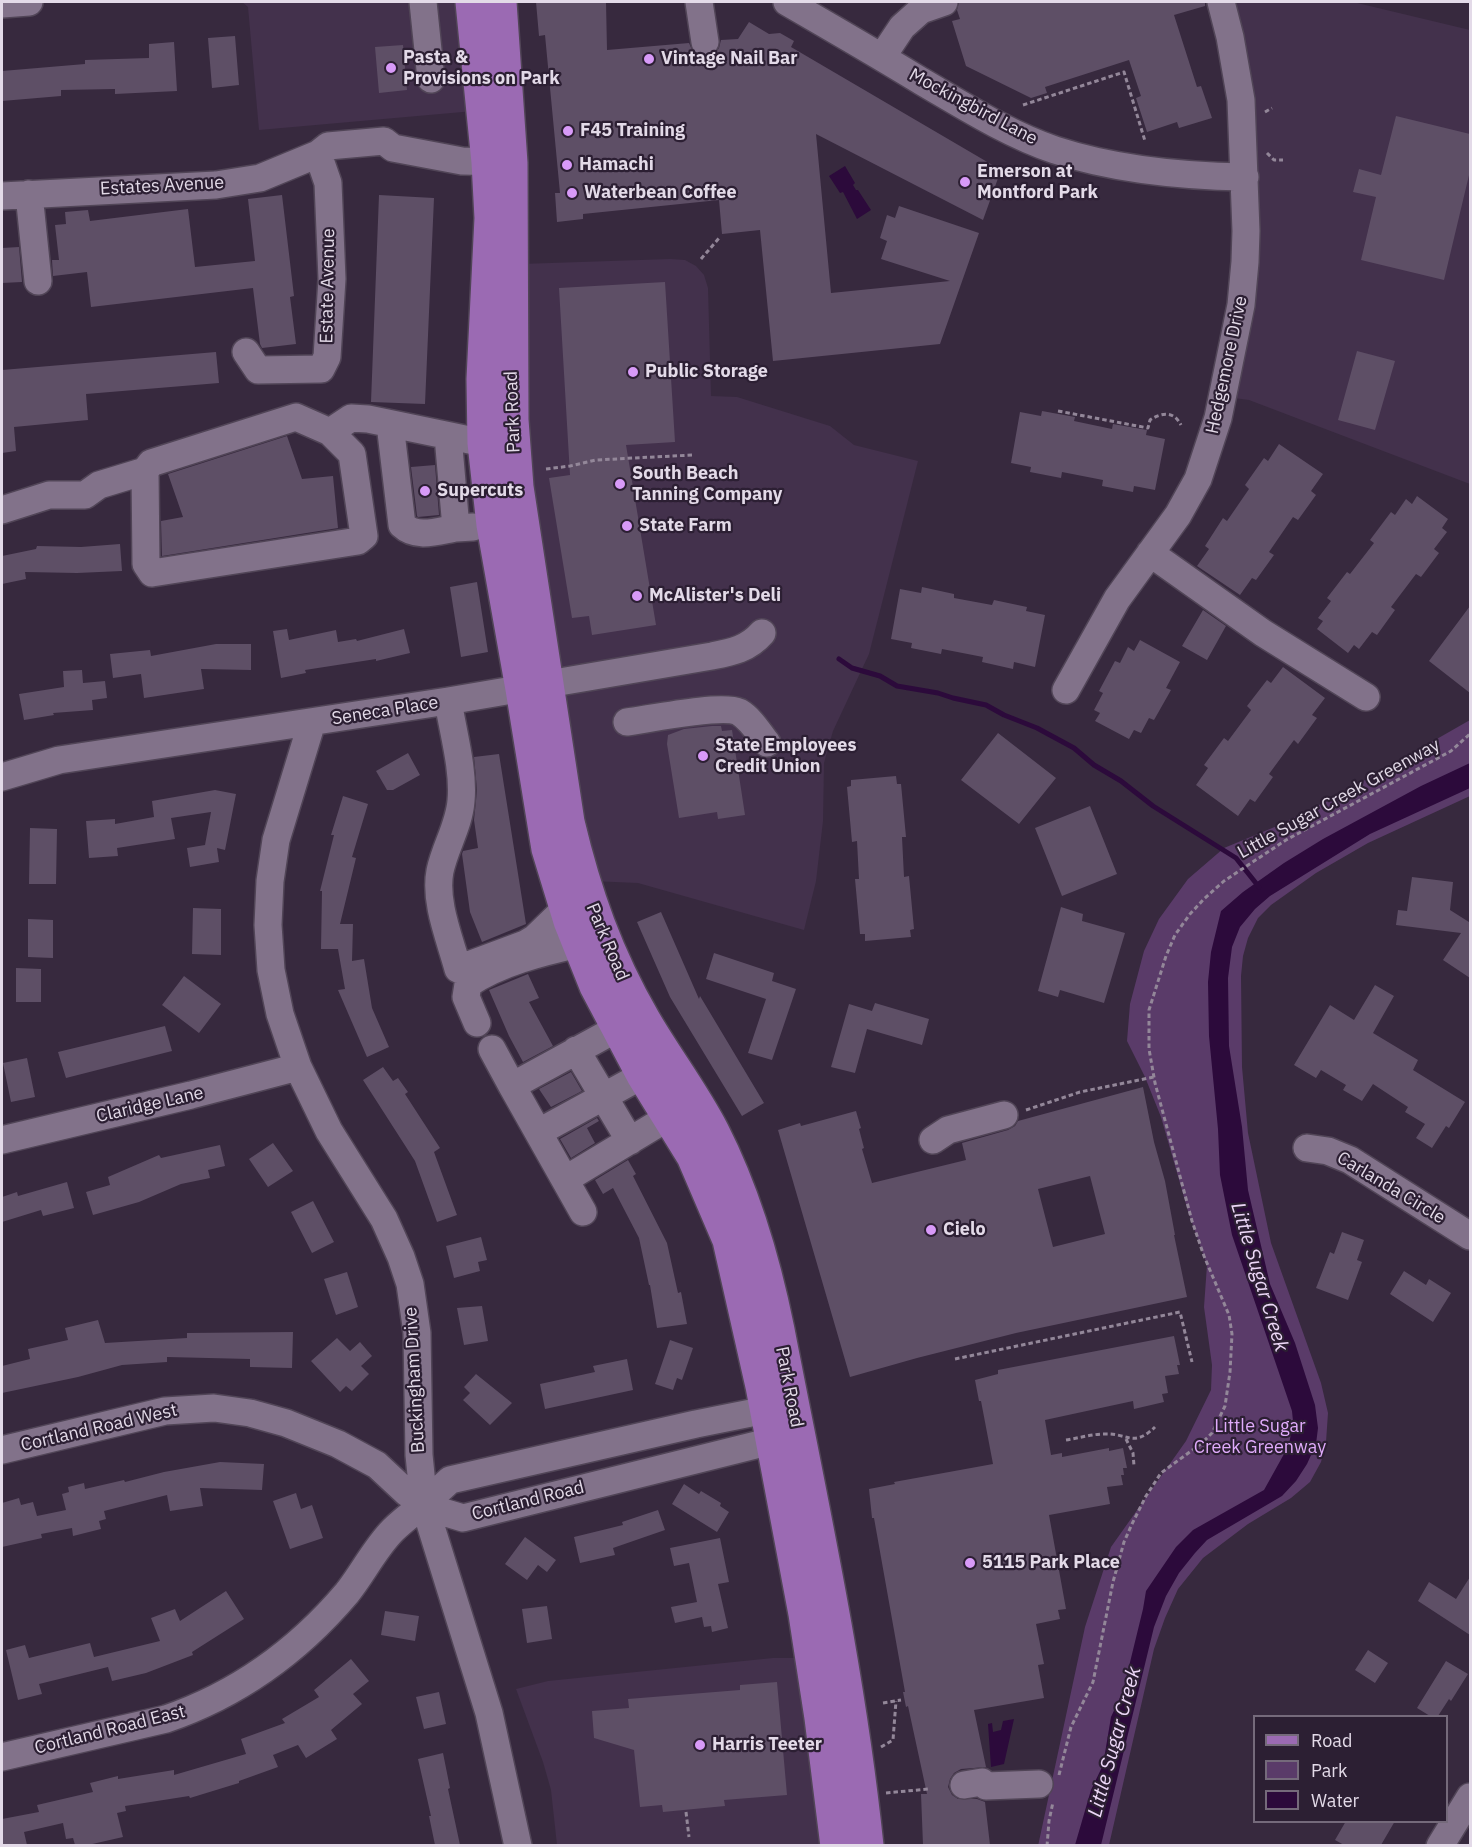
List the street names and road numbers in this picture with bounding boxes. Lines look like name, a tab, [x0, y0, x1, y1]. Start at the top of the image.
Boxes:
street label: Mockingbird Lane	[905, 64, 1041, 150]
street label: Estates Avenue	[99, 172, 225, 200]
street label: Estate Avenue	[316, 228, 340, 344]
street label: Hedgemore Drive	[1202, 294, 1252, 436]
street label: Park Road	[501, 371, 525, 453]
street label: Seneca Place	[330, 692, 440, 730]
street label: Little Sugar Creek Greenway	[1234, 734, 1444, 864]
street label: Park Road	[581, 900, 633, 984]
street label: Claridge Lane	[94, 1082, 206, 1128]
street label: Carlanda Circle	[1333, 1147, 1449, 1229]
street label: Buckingham Drive	[400, 1306, 430, 1454]
street label: Park Road	[771, 1345, 807, 1429]
street label: Cortland Road West	[19, 1399, 179, 1457]
street label: Cortland Road	[470, 1477, 586, 1525]
street label: Cortland Road East	[32, 1701, 188, 1759]

